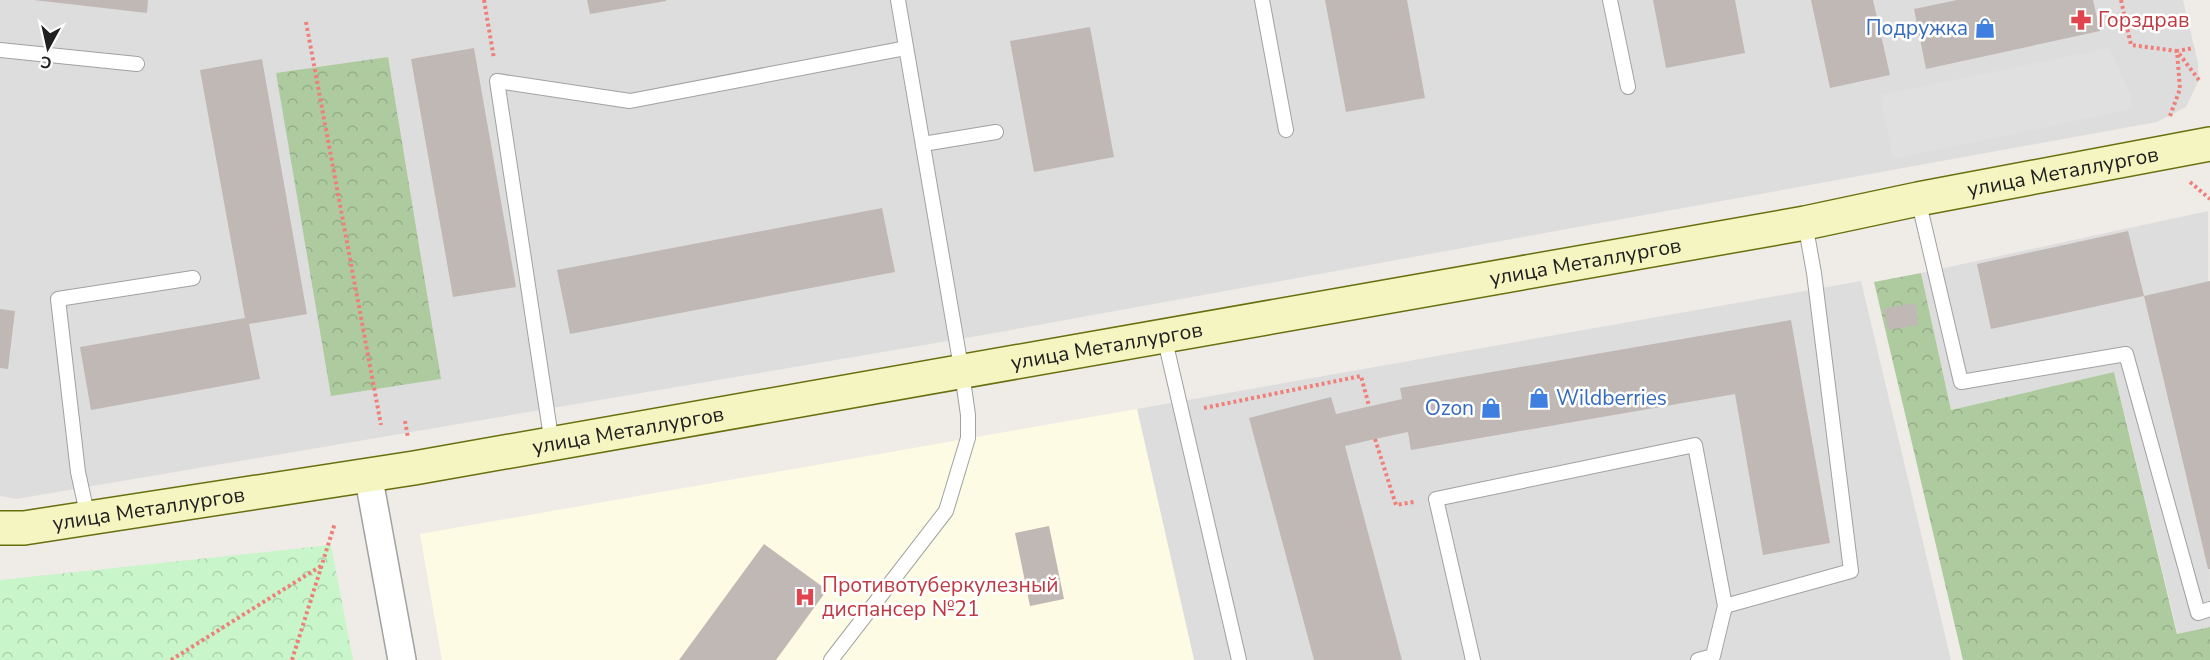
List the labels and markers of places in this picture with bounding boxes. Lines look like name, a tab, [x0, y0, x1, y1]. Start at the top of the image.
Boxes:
place label: Горздрав	[2098, 6, 2190, 34]
pharmacy icon: Горздрав	[2069, 8, 2093, 32]
place label: Подружка	[1866, 14, 1968, 42]
shop icon: Подружка	[1973, 16, 1997, 40]
place label: Wildberries	[1556, 384, 1667, 412]
shop icon: Wildberries	[1527, 386, 1551, 410]
place label: Ozon	[1425, 394, 1474, 422]
shop icon: Ozon	[1479, 396, 1503, 420]
place label: Противотуберкулезный диспансер №21	[822, 571, 1058, 623]
hospital icon: Противотуберкулезный диспансер №21	[793, 585, 817, 609]

